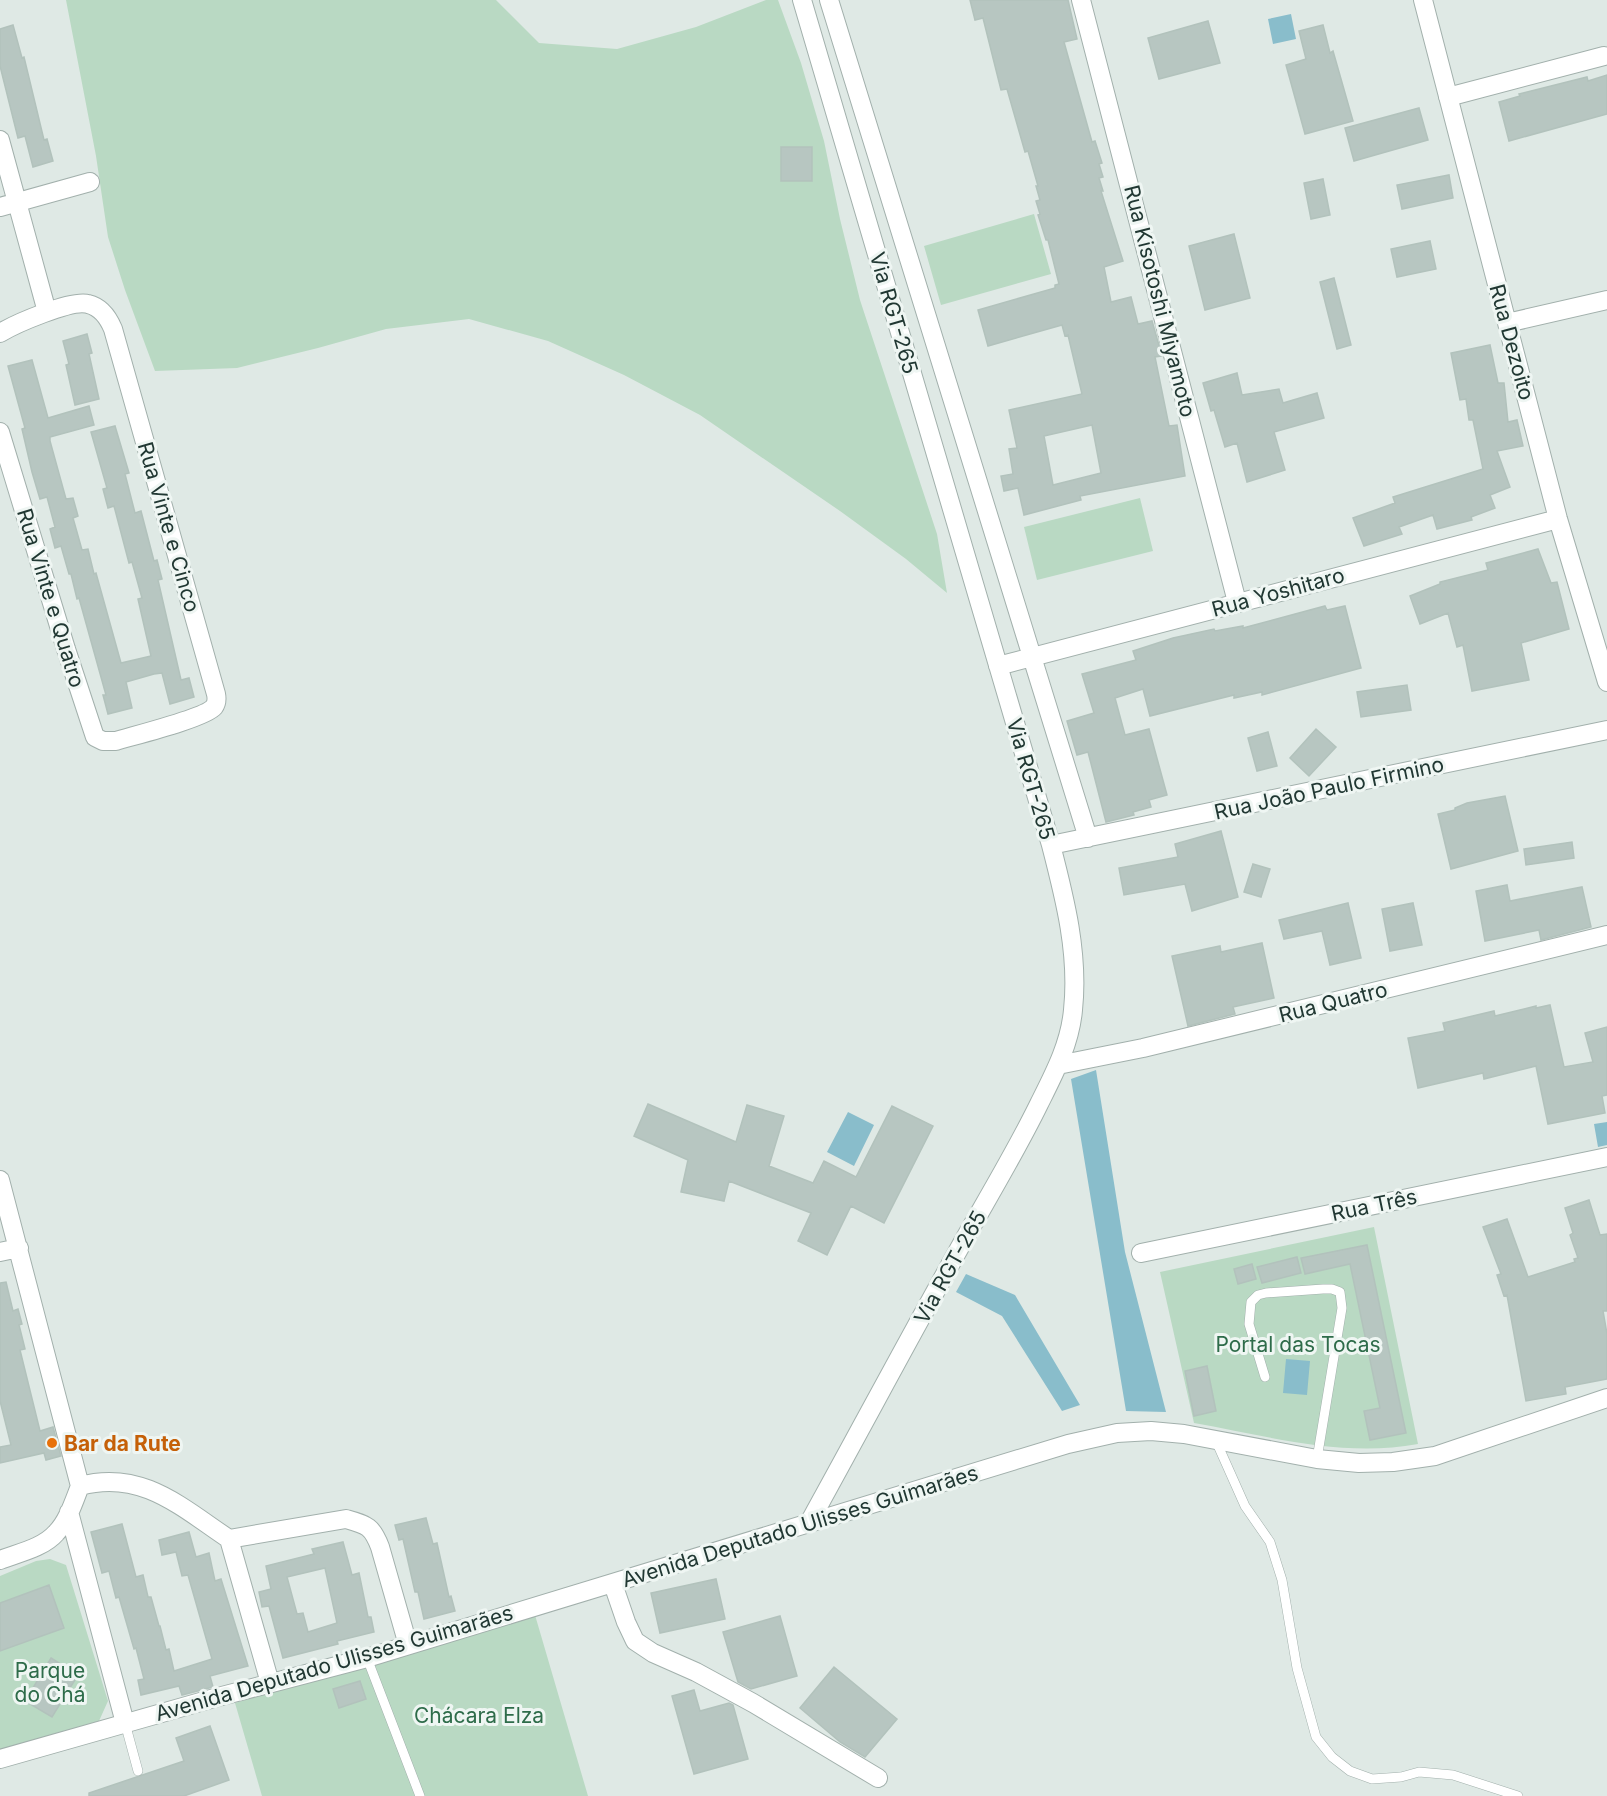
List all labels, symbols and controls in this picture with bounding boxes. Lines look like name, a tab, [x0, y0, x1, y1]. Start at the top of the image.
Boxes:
street label: Rua Kisotoshi Miyamoto	[1119, 182, 1201, 420]
street label: Via RGT-265	[865, 249, 923, 377]
street label: Rua Dezoito	[1485, 281, 1539, 403]
street label: Rua Vinte e Cinco	[133, 439, 205, 615]
street label: Rua Vinte e Quatro	[12, 505, 90, 691]
street label: Rua Yoshitaro	[1209, 562, 1347, 622]
street label: Via RGT-265	[1002, 715, 1060, 843]
street label: Rua João Paulo Firmino	[1212, 751, 1446, 825]
street label: Rua Quatro	[1276, 976, 1390, 1028]
street label: Rua Três	[1329, 1184, 1419, 1226]
street label: Via RGT-265	[909, 1206, 991, 1328]
park label: Portal das Tocas	[1215, 1332, 1381, 1357]
place label: Bar da Rute	[64, 1431, 181, 1456]
marker: Bar da Rute	[45, 1436, 59, 1450]
street label: Avenida Deputado Ulisses Guimarães	[619, 1460, 981, 1592]
street label: Avenida Deputado Ulisses Guimarães	[152, 1600, 516, 1726]
park label: Parque do Chá	[15, 1658, 85, 1707]
park label: Chácara Elza	[414, 1703, 544, 1728]

